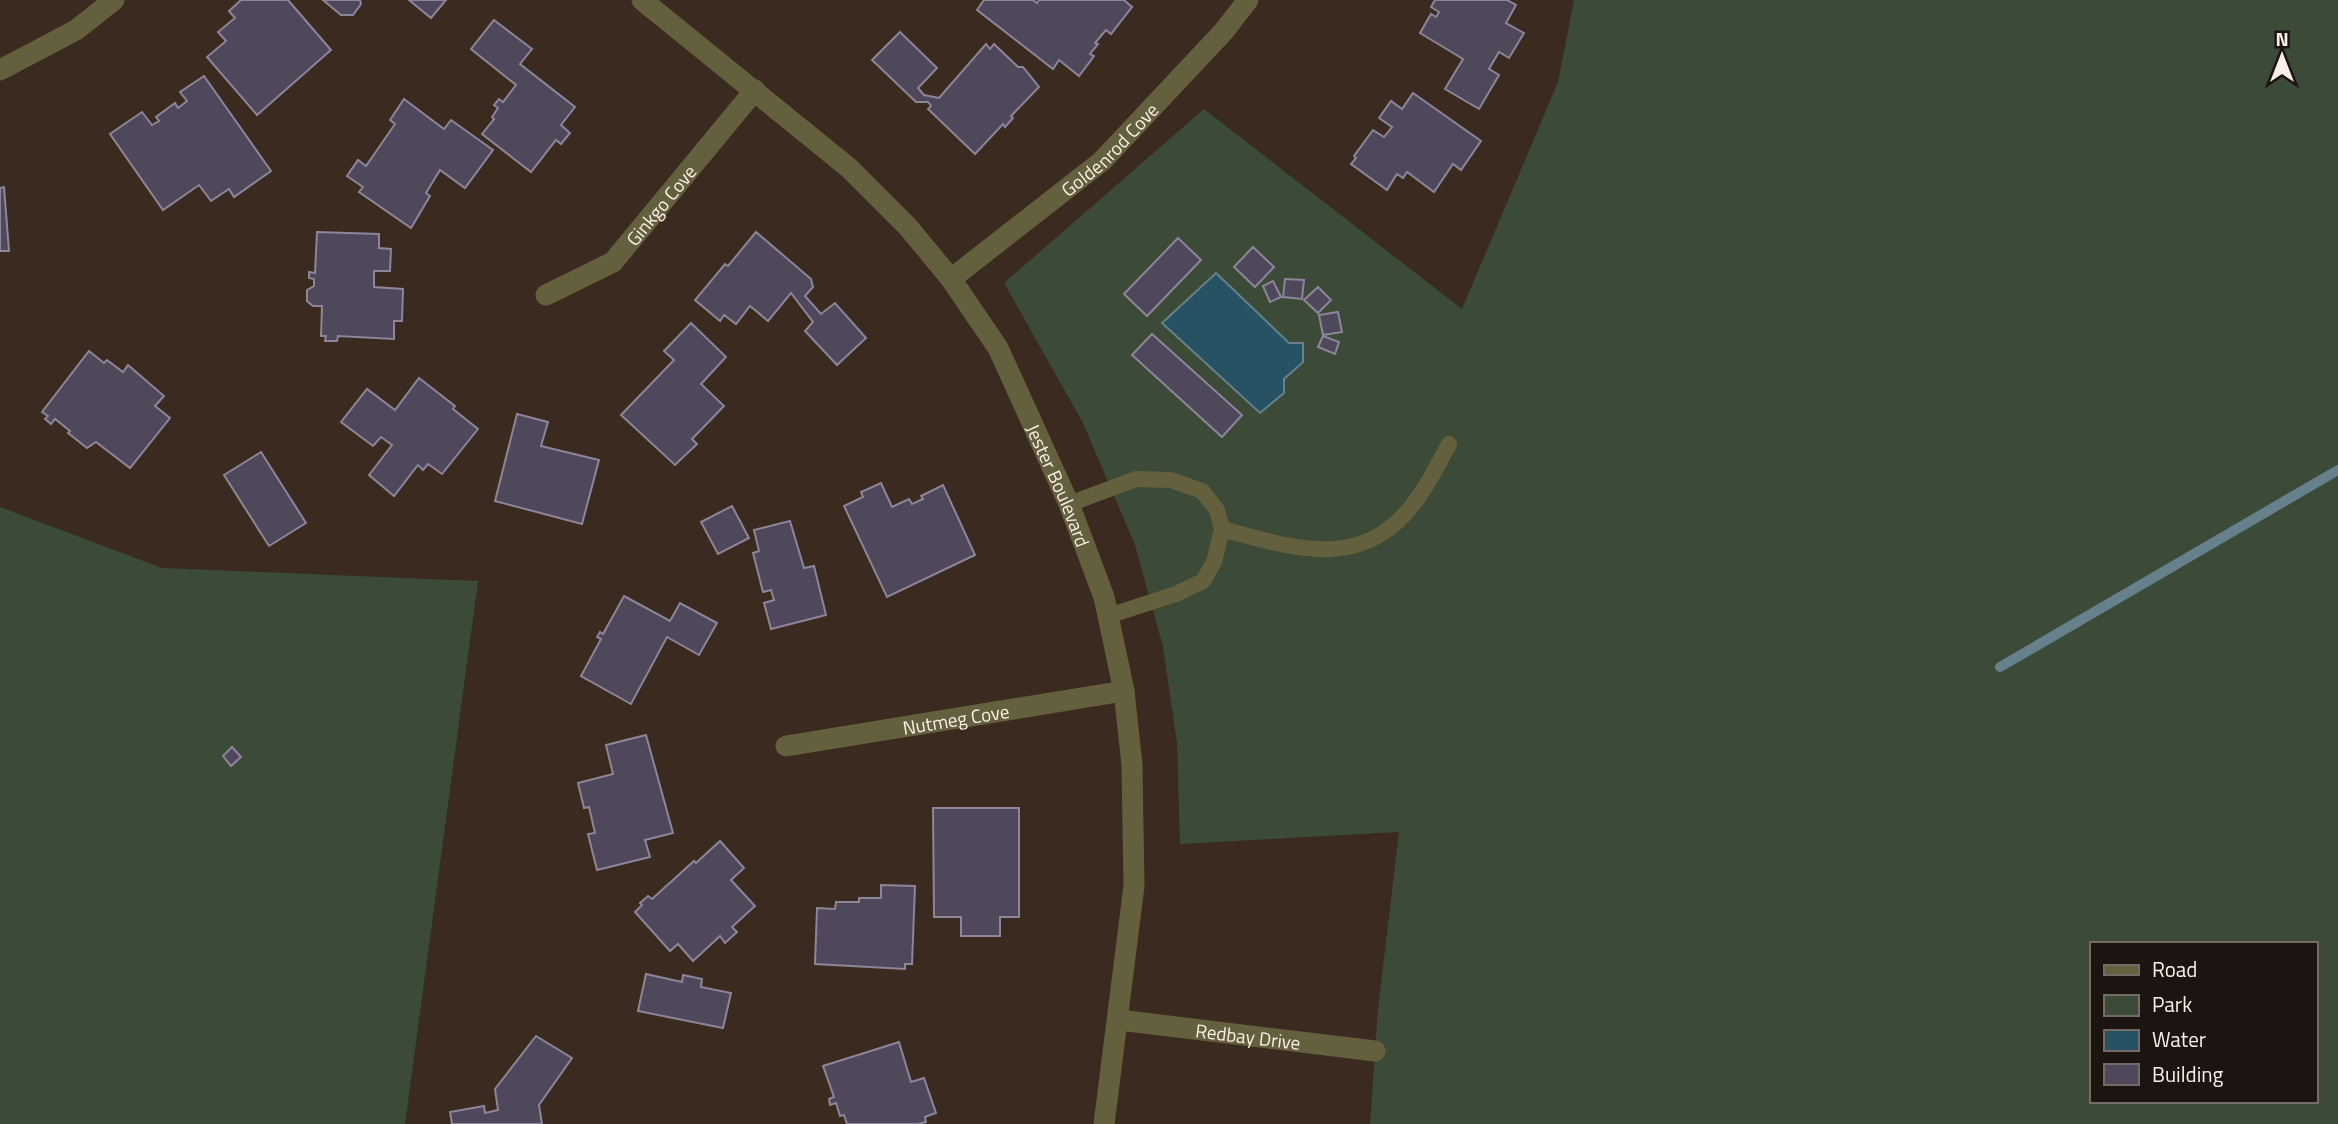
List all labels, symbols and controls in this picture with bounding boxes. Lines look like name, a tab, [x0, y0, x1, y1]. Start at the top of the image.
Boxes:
north arrow	[2247, 21, 2317, 91]
text: N	[2275, 24, 2289, 53]
street label: Goldenrod Cove	[1054, 96, 1165, 203]
street label: Ginkgo Cove	[618, 158, 703, 252]
street label: Jester Boulevard	[1020, 419, 1098, 551]
street label: Nutmeg Cove	[900, 695, 1011, 741]
legend	[2090, 942, 2317, 1103]
text: Road	[2152, 953, 2197, 985]
text: Park	[2152, 988, 2192, 1020]
street label: Redbay Drive	[1194, 1015, 1302, 1056]
text: Water	[2152, 1023, 2206, 1055]
text: Building	[2152, 1058, 2224, 1090]

